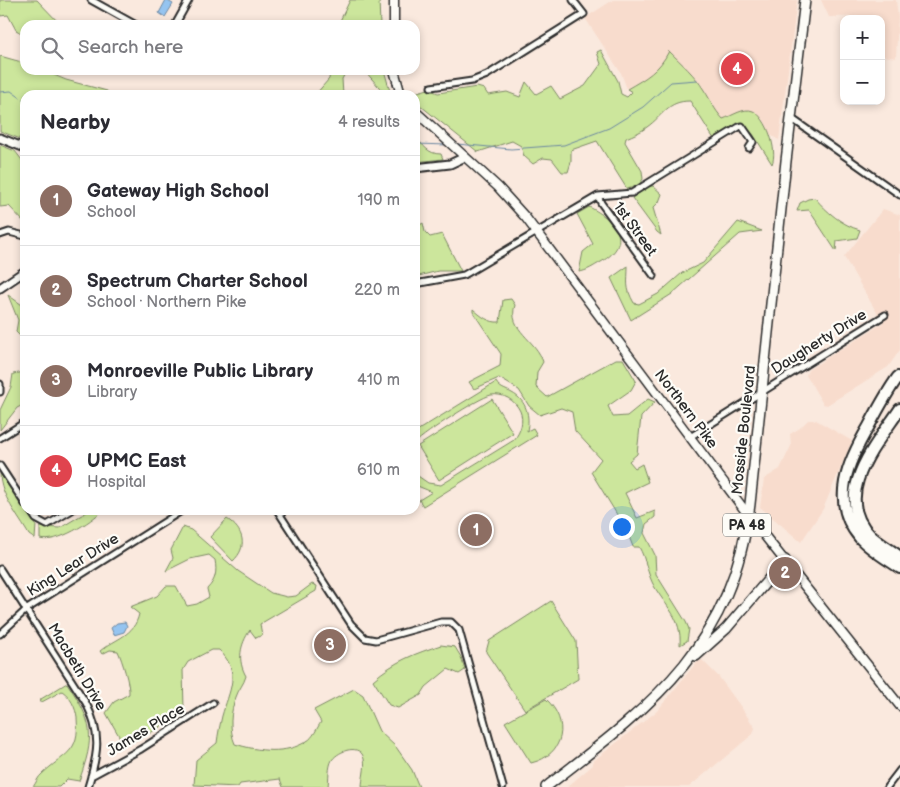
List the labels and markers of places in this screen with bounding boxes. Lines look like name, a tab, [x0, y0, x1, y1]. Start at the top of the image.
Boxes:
pin: 4	[721, 50, 753, 88]
pin: 1	[460, 511, 492, 549]
pin: 2	[769, 554, 801, 592]
pin: 3	[314, 626, 346, 664]

